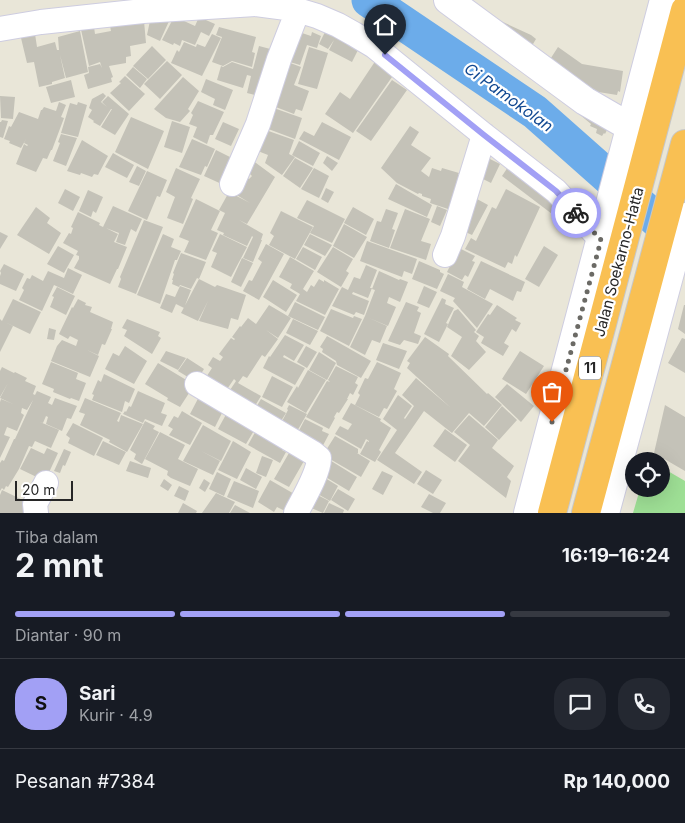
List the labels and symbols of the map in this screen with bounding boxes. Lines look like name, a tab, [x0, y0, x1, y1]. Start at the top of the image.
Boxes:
pin	[364, 4, 406, 55]
water label: Ci Pamokolan	[461, 58, 557, 136]
street label: Jalan Soekarno-Hatta	[589, 185, 648, 339]
courier	[551, 188, 601, 238]
road number: 11	[579, 356, 601, 379]
pin	[531, 371, 573, 422]
scale bar	[15, 478, 72, 501]

